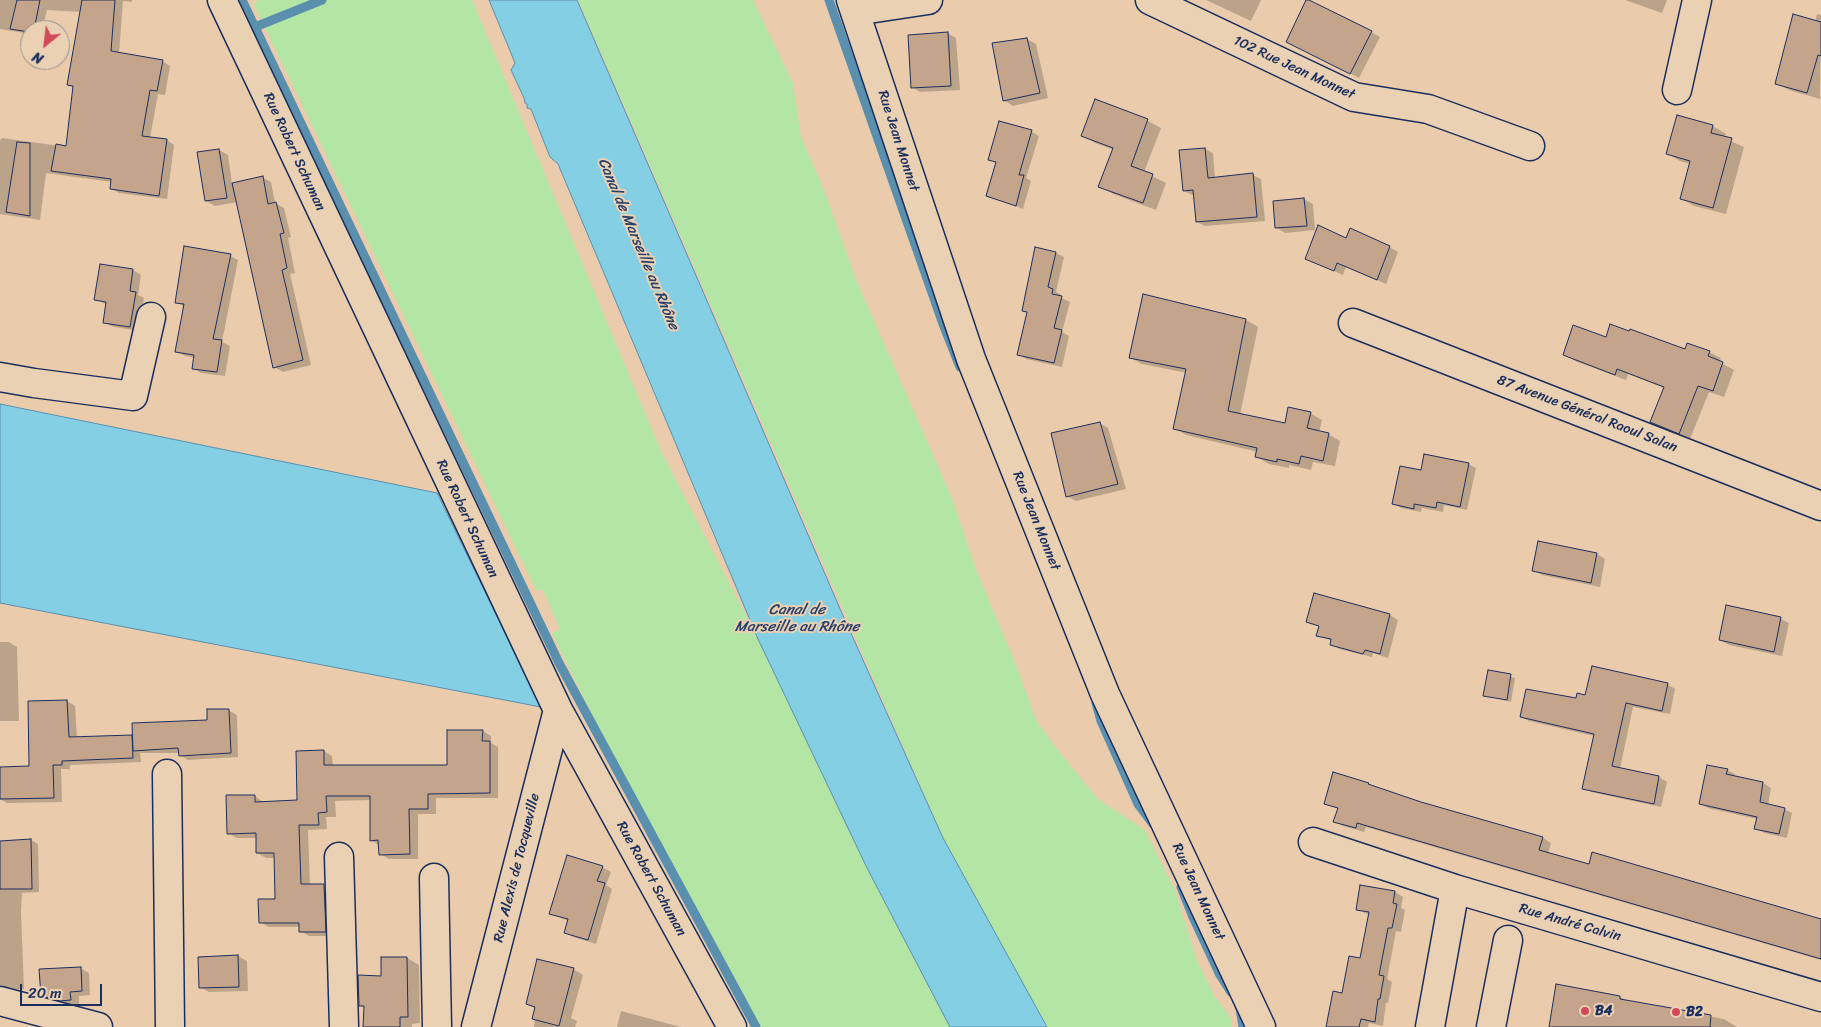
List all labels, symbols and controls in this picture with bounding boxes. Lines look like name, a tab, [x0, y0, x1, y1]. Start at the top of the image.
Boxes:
north arrow	[20, 20, 70, 70]
street label: 102 Rue Jean Monnet	[1231, 33, 1357, 103]
text: N	[28, 44, 48, 71]
street label: Rue Jean Monnet	[874, 88, 922, 194]
street label: Rue Robert Schuman	[259, 90, 329, 214]
water label: Canal de Marseille au Rhône	[594, 155, 682, 333]
street label: 87 Avenue Général Raoul Salan	[1495, 372, 1679, 456]
street label: Rue Robert Schuman	[432, 457, 502, 581]
street label: Rue Jean Monnet	[1008, 469, 1064, 573]
water label: Canal de Marseille au Rhône	[735, 601, 859, 636]
street label: Rue Alexis de Tocqueville	[490, 792, 544, 944]
street label: Rue Robert Schuman	[613, 819, 689, 939]
street label: Rue Jean Monnet	[1168, 841, 1228, 943]
street label: Rue André Calvin	[1517, 900, 1623, 946]
scale bar	[22, 974, 105, 1006]
text: 20 m	[28, 980, 62, 1006]
place label: B4	[1595, 1003, 1613, 1019]
place label: B2	[1686, 1004, 1703, 1020]
marker: B4	[1579, 1005, 1591, 1017]
marker: B2	[1670, 1006, 1682, 1018]

